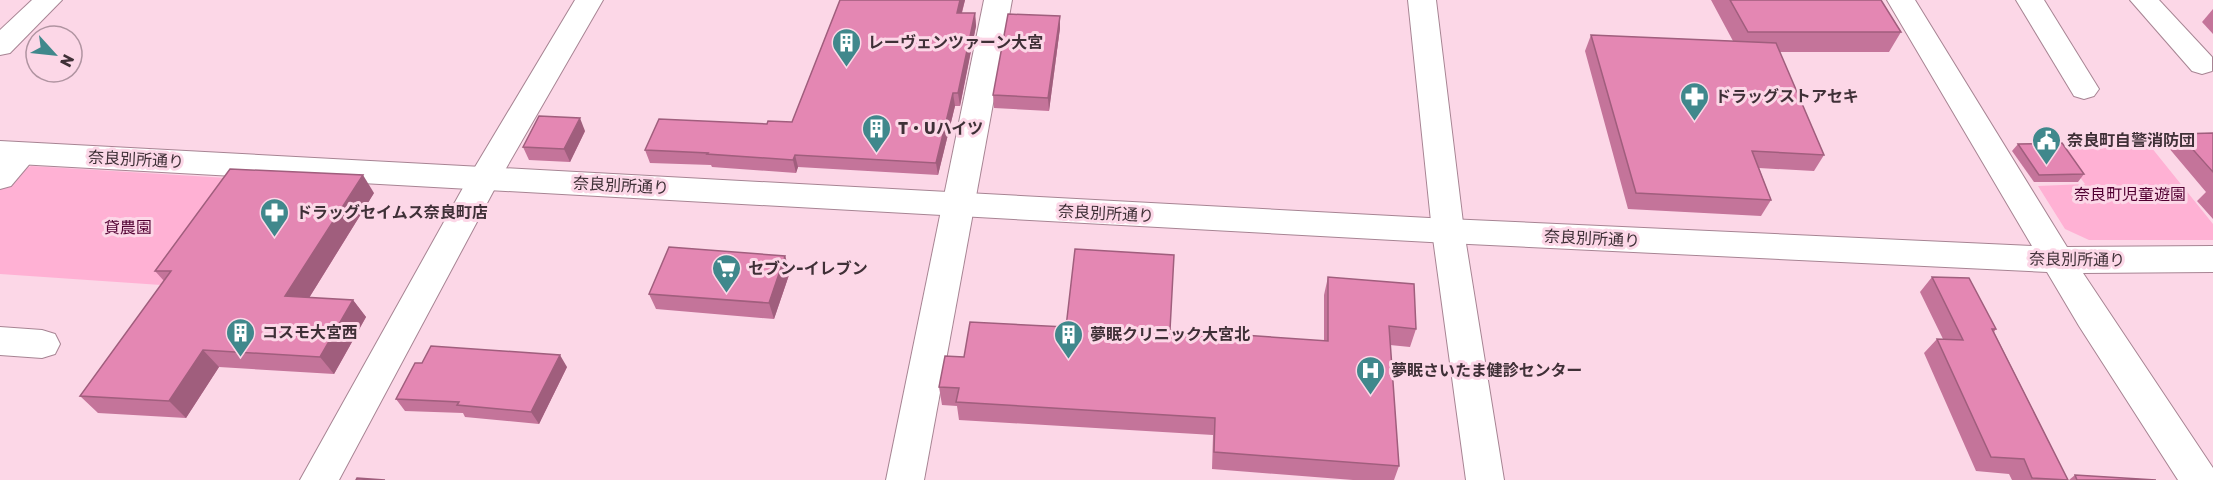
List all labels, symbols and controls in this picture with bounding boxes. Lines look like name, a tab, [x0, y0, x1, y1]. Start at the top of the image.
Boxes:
north arrow	[24, 24, 84, 84]
building icon: レーヴェンツァーン大宮	[831, 26, 863, 68]
place label: レーヴェンツァーン大宮	[868, 33, 1043, 52]
text: N	[56, 51, 78, 70]
pharmacy icon: ドラッグストアセキ	[1678, 80, 1710, 122]
place label: ドラッグストアセキ	[1715, 87, 1859, 106]
building icon: T・Uハイツ	[861, 112, 893, 154]
place label: T・Uハイツ	[898, 119, 983, 138]
public building icon: 奈良町自警消防団	[2030, 124, 2062, 166]
place label: 奈良町自警消防団	[2067, 131, 2195, 150]
street label: 奈良別所通り	[88, 147, 184, 171]
street label: 奈良別所通り	[573, 173, 669, 197]
park label: 奈良町児童遊園	[2074, 185, 2186, 204]
pharmacy icon: ドラッグセイムス奈良町店	[259, 196, 291, 238]
street label: 奈良別所通り	[1058, 201, 1154, 225]
place label: ドラッグセイムス奈良町店	[296, 203, 488, 222]
park label: 貸農園	[104, 218, 152, 237]
street label: 奈良別所通り	[1544, 226, 1640, 250]
street label: 奈良別所通り	[2029, 249, 2125, 270]
supermarket icon: セブン-イレブン	[711, 252, 743, 294]
place label: セブン-イレブン	[748, 259, 868, 278]
building icon: コスモ大宮西	[225, 316, 257, 358]
building icon: 夢眠クリニック大宮北	[1053, 318, 1085, 360]
place label: コスモ大宮西	[262, 323, 358, 342]
place label: 夢眠クリニック大宮北	[1090, 325, 1250, 344]
hospital icon: 夢眠さいたま健診センター	[1354, 354, 1386, 396]
place label: 夢眠さいたま健診センター	[1391, 361, 1583, 380]

